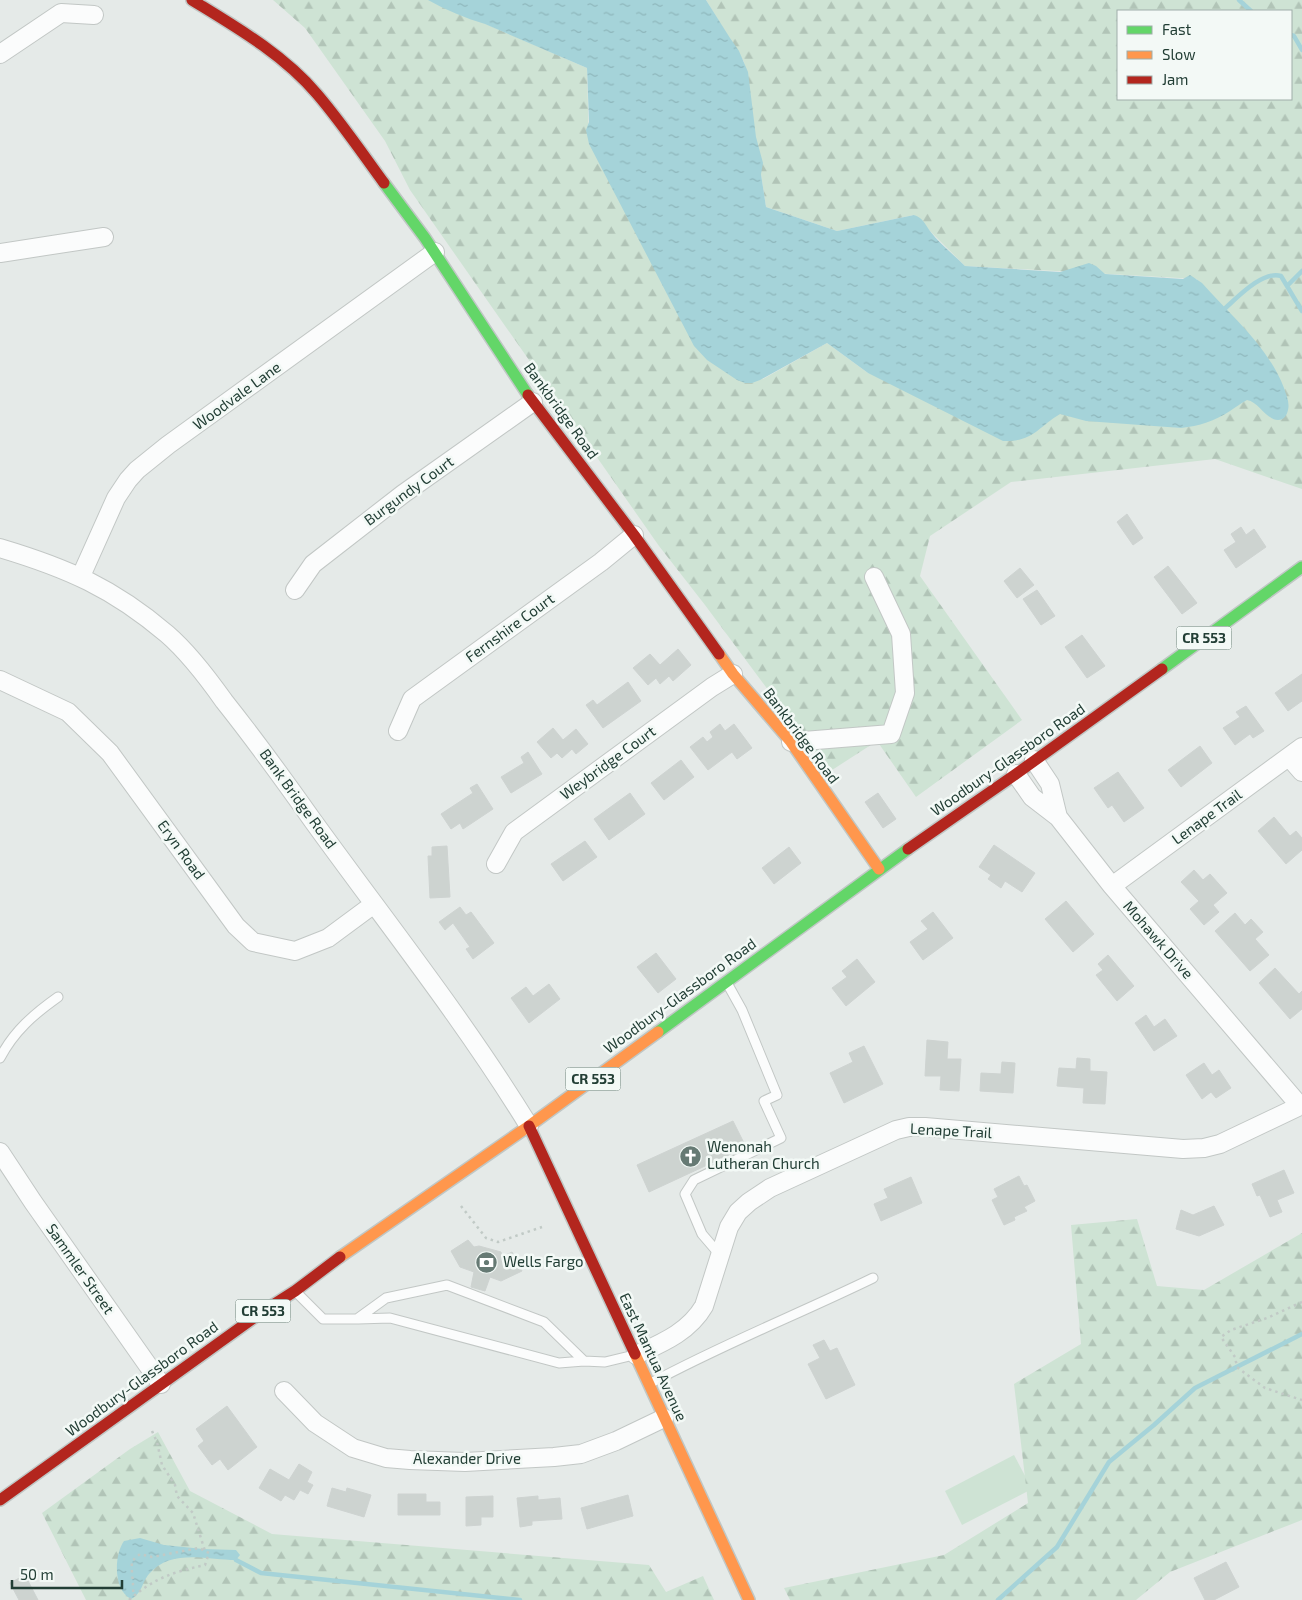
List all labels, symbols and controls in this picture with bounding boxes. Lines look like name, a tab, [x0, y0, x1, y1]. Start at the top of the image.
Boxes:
legend	[1117, 10, 1292, 100]
text: Fast	[1162, 20, 1192, 38]
text: Slow	[1162, 45, 1196, 63]
text: Jam	[1162, 70, 1188, 88]
street label: Woodvale Lane	[189, 357, 284, 433]
street label: Bankbridge Road	[521, 359, 603, 462]
street label: Burgundy Court	[360, 451, 457, 529]
street label: Fernshire Court	[462, 589, 558, 665]
road number: CR 553	[1176, 626, 1232, 650]
street label: Bankbridge Road	[760, 684, 844, 787]
street label: Woodbury-Glassboro Road	[927, 699, 1088, 819]
street label: Weybridge Court	[556, 721, 659, 803]
street label: Bank Bridge Road	[257, 745, 341, 852]
street label: Lenape Trail	[1168, 784, 1245, 848]
street label: Eryn Road	[154, 816, 209, 883]
street label: Mohawk Drive	[1120, 897, 1198, 982]
street label: Woodbury-Glassboro Road	[600, 934, 759, 1057]
road number: CR 553	[566, 1068, 620, 1090]
street label: Lenape Trail	[910, 1119, 993, 1141]
place label: Wenonah Lutheran Church	[707, 1137, 820, 1172]
church icon: Wenonah Lutheran Church	[679, 1144, 703, 1168]
street label: Sammler Street	[43, 1220, 119, 1317]
bank icon: Wells Fargo	[475, 1250, 499, 1274]
place label: Wells Fargo	[503, 1252, 584, 1270]
street label: East Mantua Avenue	[616, 1290, 691, 1423]
road number: CR 553	[236, 1300, 290, 1322]
street label: Woodbury-Glassboro Road	[62, 1317, 221, 1440]
street label: Alexander Drive	[413, 1449, 521, 1467]
scale bar	[12, 1558, 122, 1590]
text: 50 m	[20, 1565, 54, 1583]

